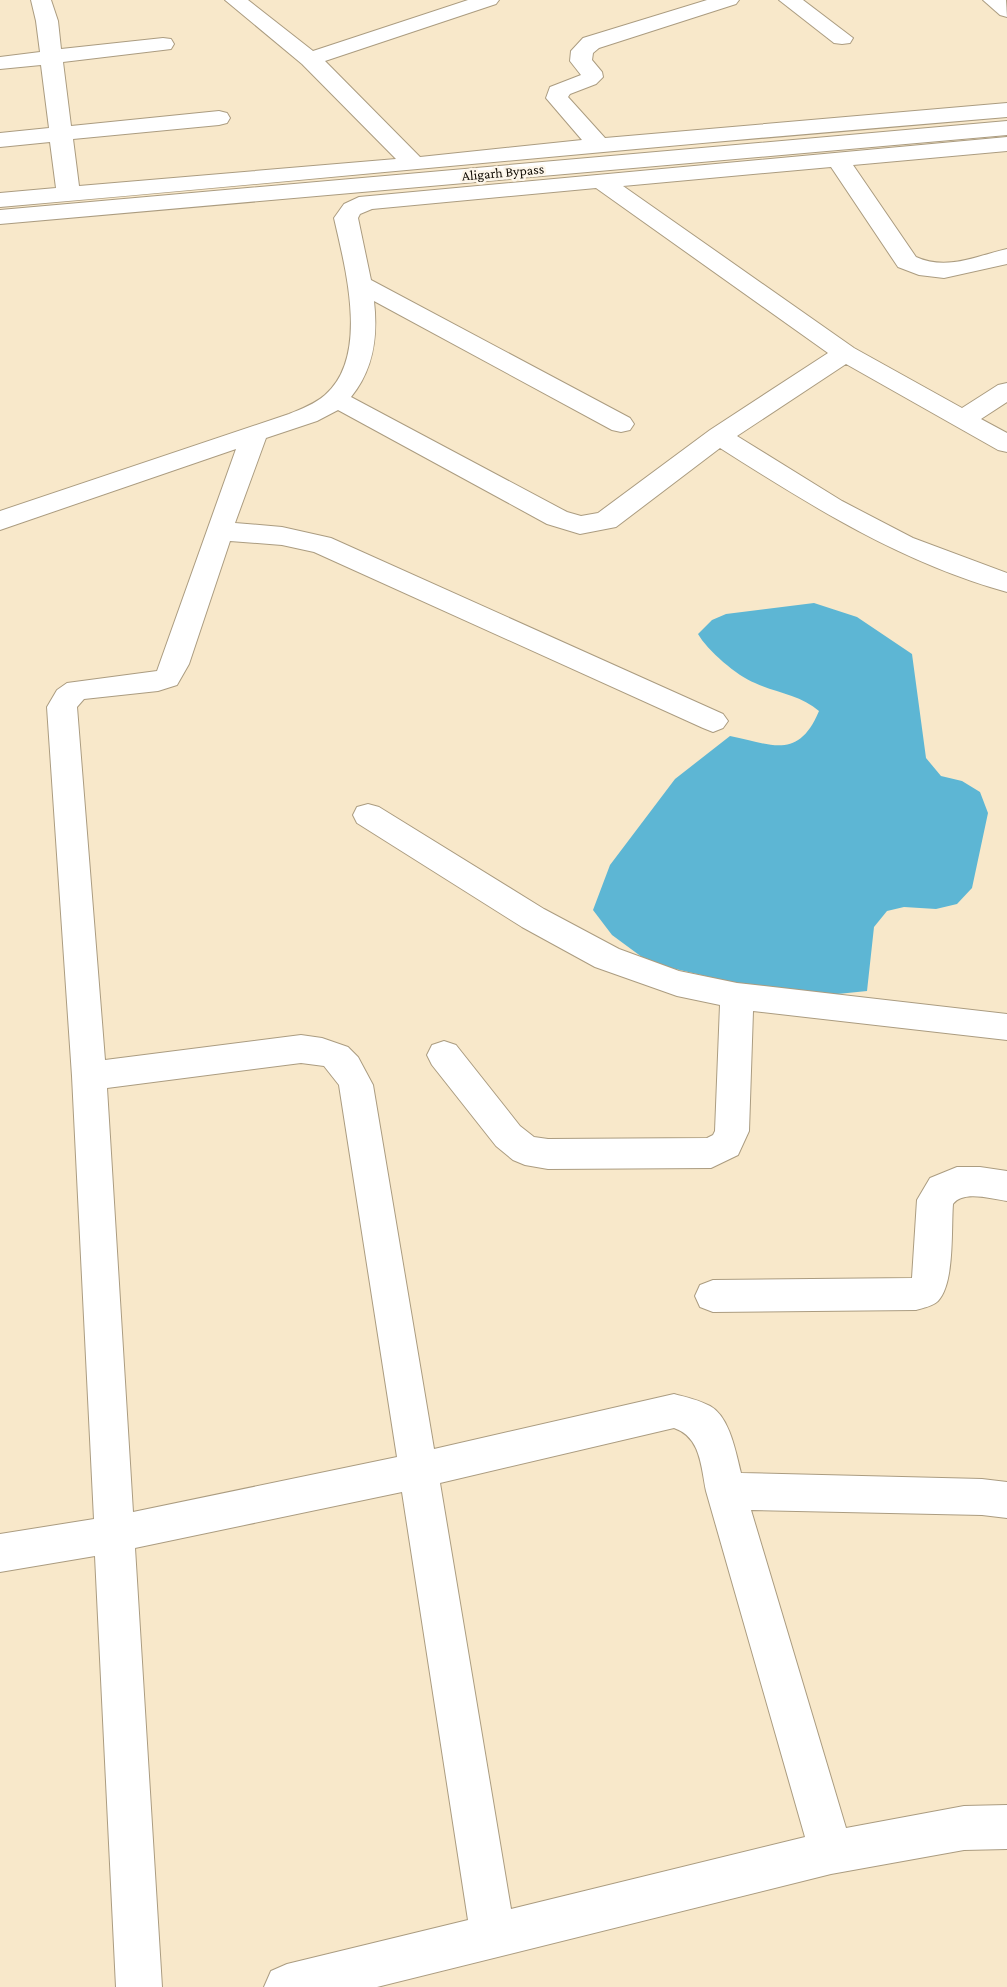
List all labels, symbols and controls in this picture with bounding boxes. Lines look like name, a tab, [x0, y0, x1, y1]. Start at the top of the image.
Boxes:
street label: Aligarh Bypass	[461, 160, 545, 184]

